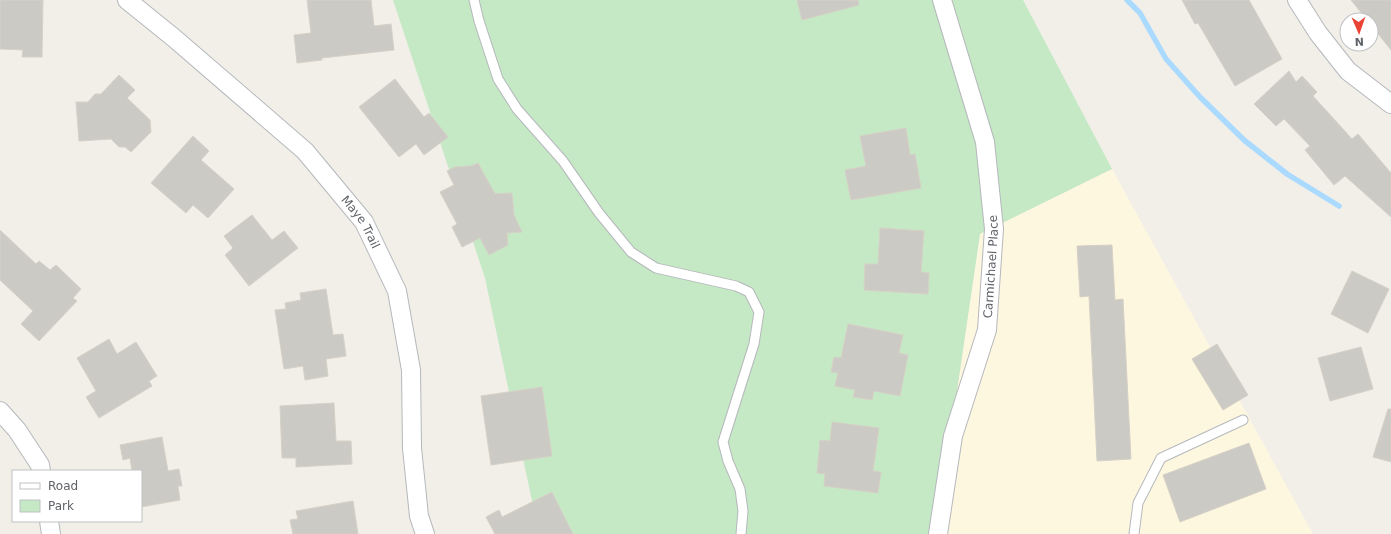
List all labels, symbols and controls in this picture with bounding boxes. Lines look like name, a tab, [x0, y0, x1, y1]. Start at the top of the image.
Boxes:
north arrow	[1339, 12, 1379, 52]
text: N	[1354, 35, 1364, 48]
street label: Maye Trail	[338, 193, 383, 251]
street label: Carmichael Place	[981, 214, 1001, 319]
legend	[12, 470, 142, 522]
text: Road	[48, 479, 78, 493]
text: Park	[48, 499, 74, 513]

